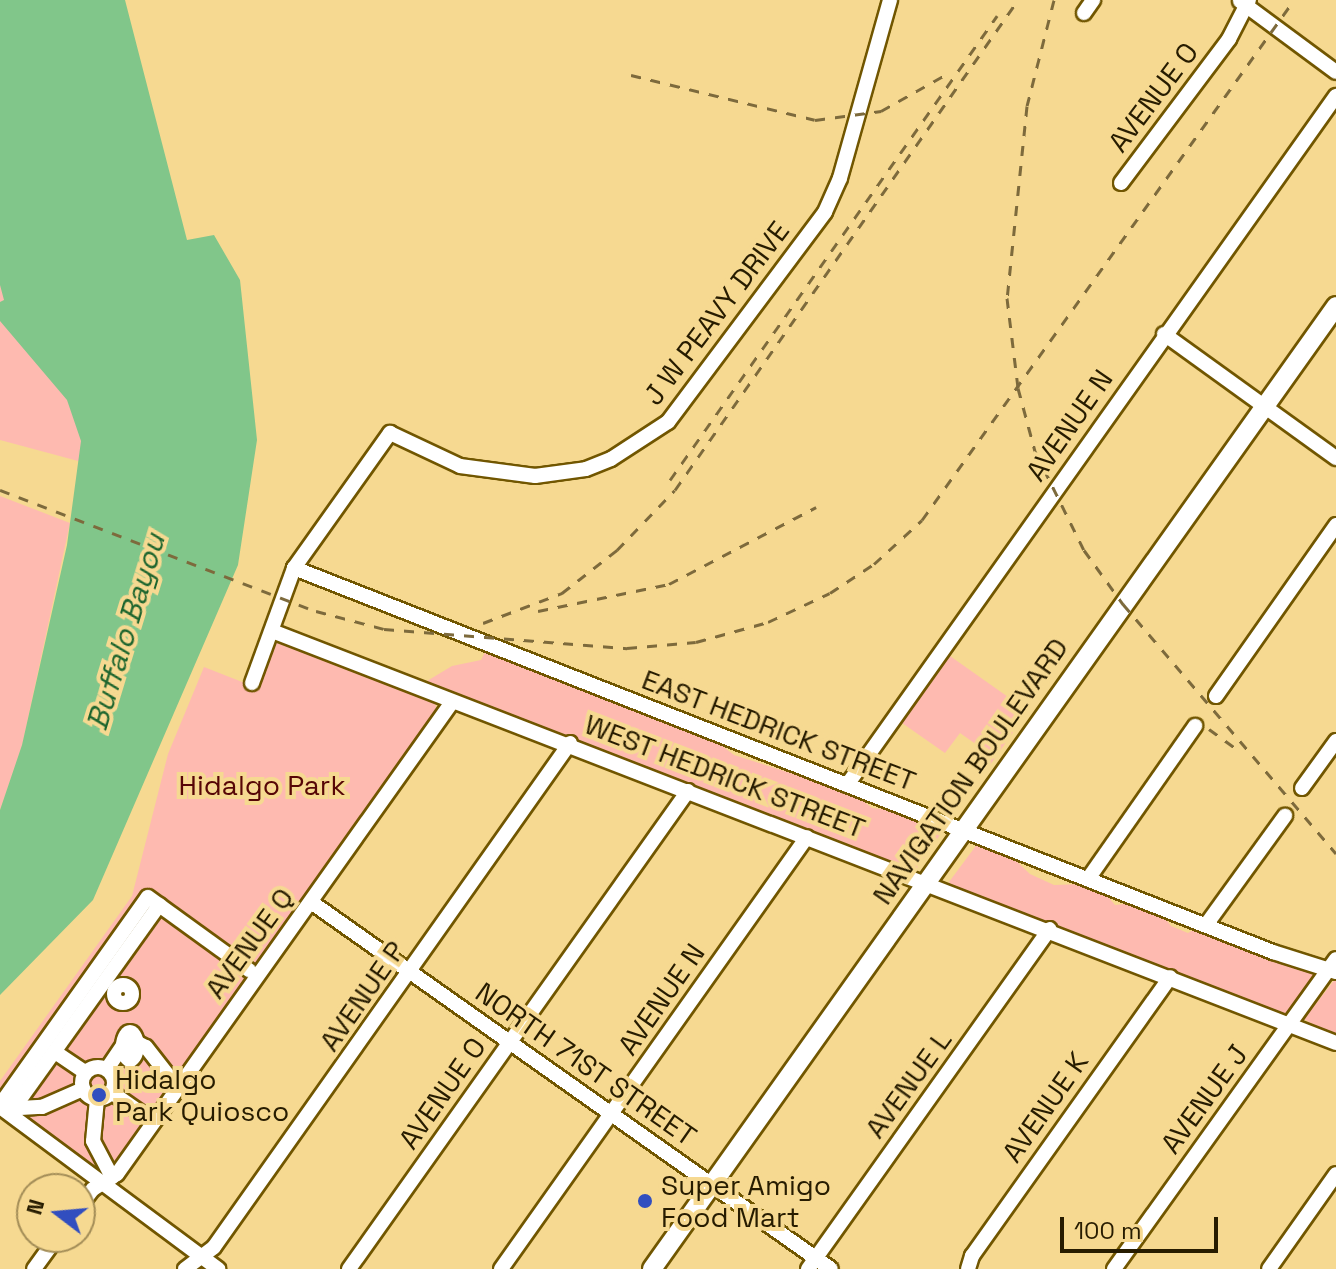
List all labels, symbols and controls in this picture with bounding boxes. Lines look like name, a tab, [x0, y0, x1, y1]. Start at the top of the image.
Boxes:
street label: AVENUE O	[1101, 36, 1205, 158]
street label: J W PEAVY DRIVE	[636, 214, 796, 412]
street label: AVENUE N	[1019, 363, 1119, 487]
water label: Buffalo Bayou	[79, 529, 173, 735]
street label: NAVIGATION BOULEVARD	[865, 631, 1075, 911]
street label: EAST HEDRICK STREET	[637, 662, 921, 798]
street label: WEST HEDRICK STREET	[580, 707, 870, 845]
park label: Hidalgo Park	[179, 768, 345, 802]
street label: AVENUE Q	[198, 881, 300, 1005]
street label: AVENUE P	[312, 935, 412, 1057]
street label: AVENUE N	[611, 937, 711, 1061]
street label: NORTH 71ST STREET	[469, 975, 703, 1153]
street label: AVENUE L	[858, 1024, 958, 1144]
street label: AVENUE O	[391, 1031, 493, 1155]
street label: AVENUE J	[1153, 1038, 1255, 1160]
street label: AVENUE K	[995, 1046, 1095, 1168]
place label: Hidalgo Park Quiosco	[115, 1062, 289, 1128]
marker: Hidalgo Park Quiosco	[90, 1086, 108, 1104]
place label: Super Amigo Food Mart	[661, 1168, 832, 1234]
north arrow	[16, 1173, 96, 1253]
marker: Super Amigo Food Mart	[636, 1192, 654, 1210]
text: N	[19, 1196, 50, 1218]
scale bar	[1064, 1201, 1222, 1251]
text: 100 m	[1074, 1215, 1142, 1246]

